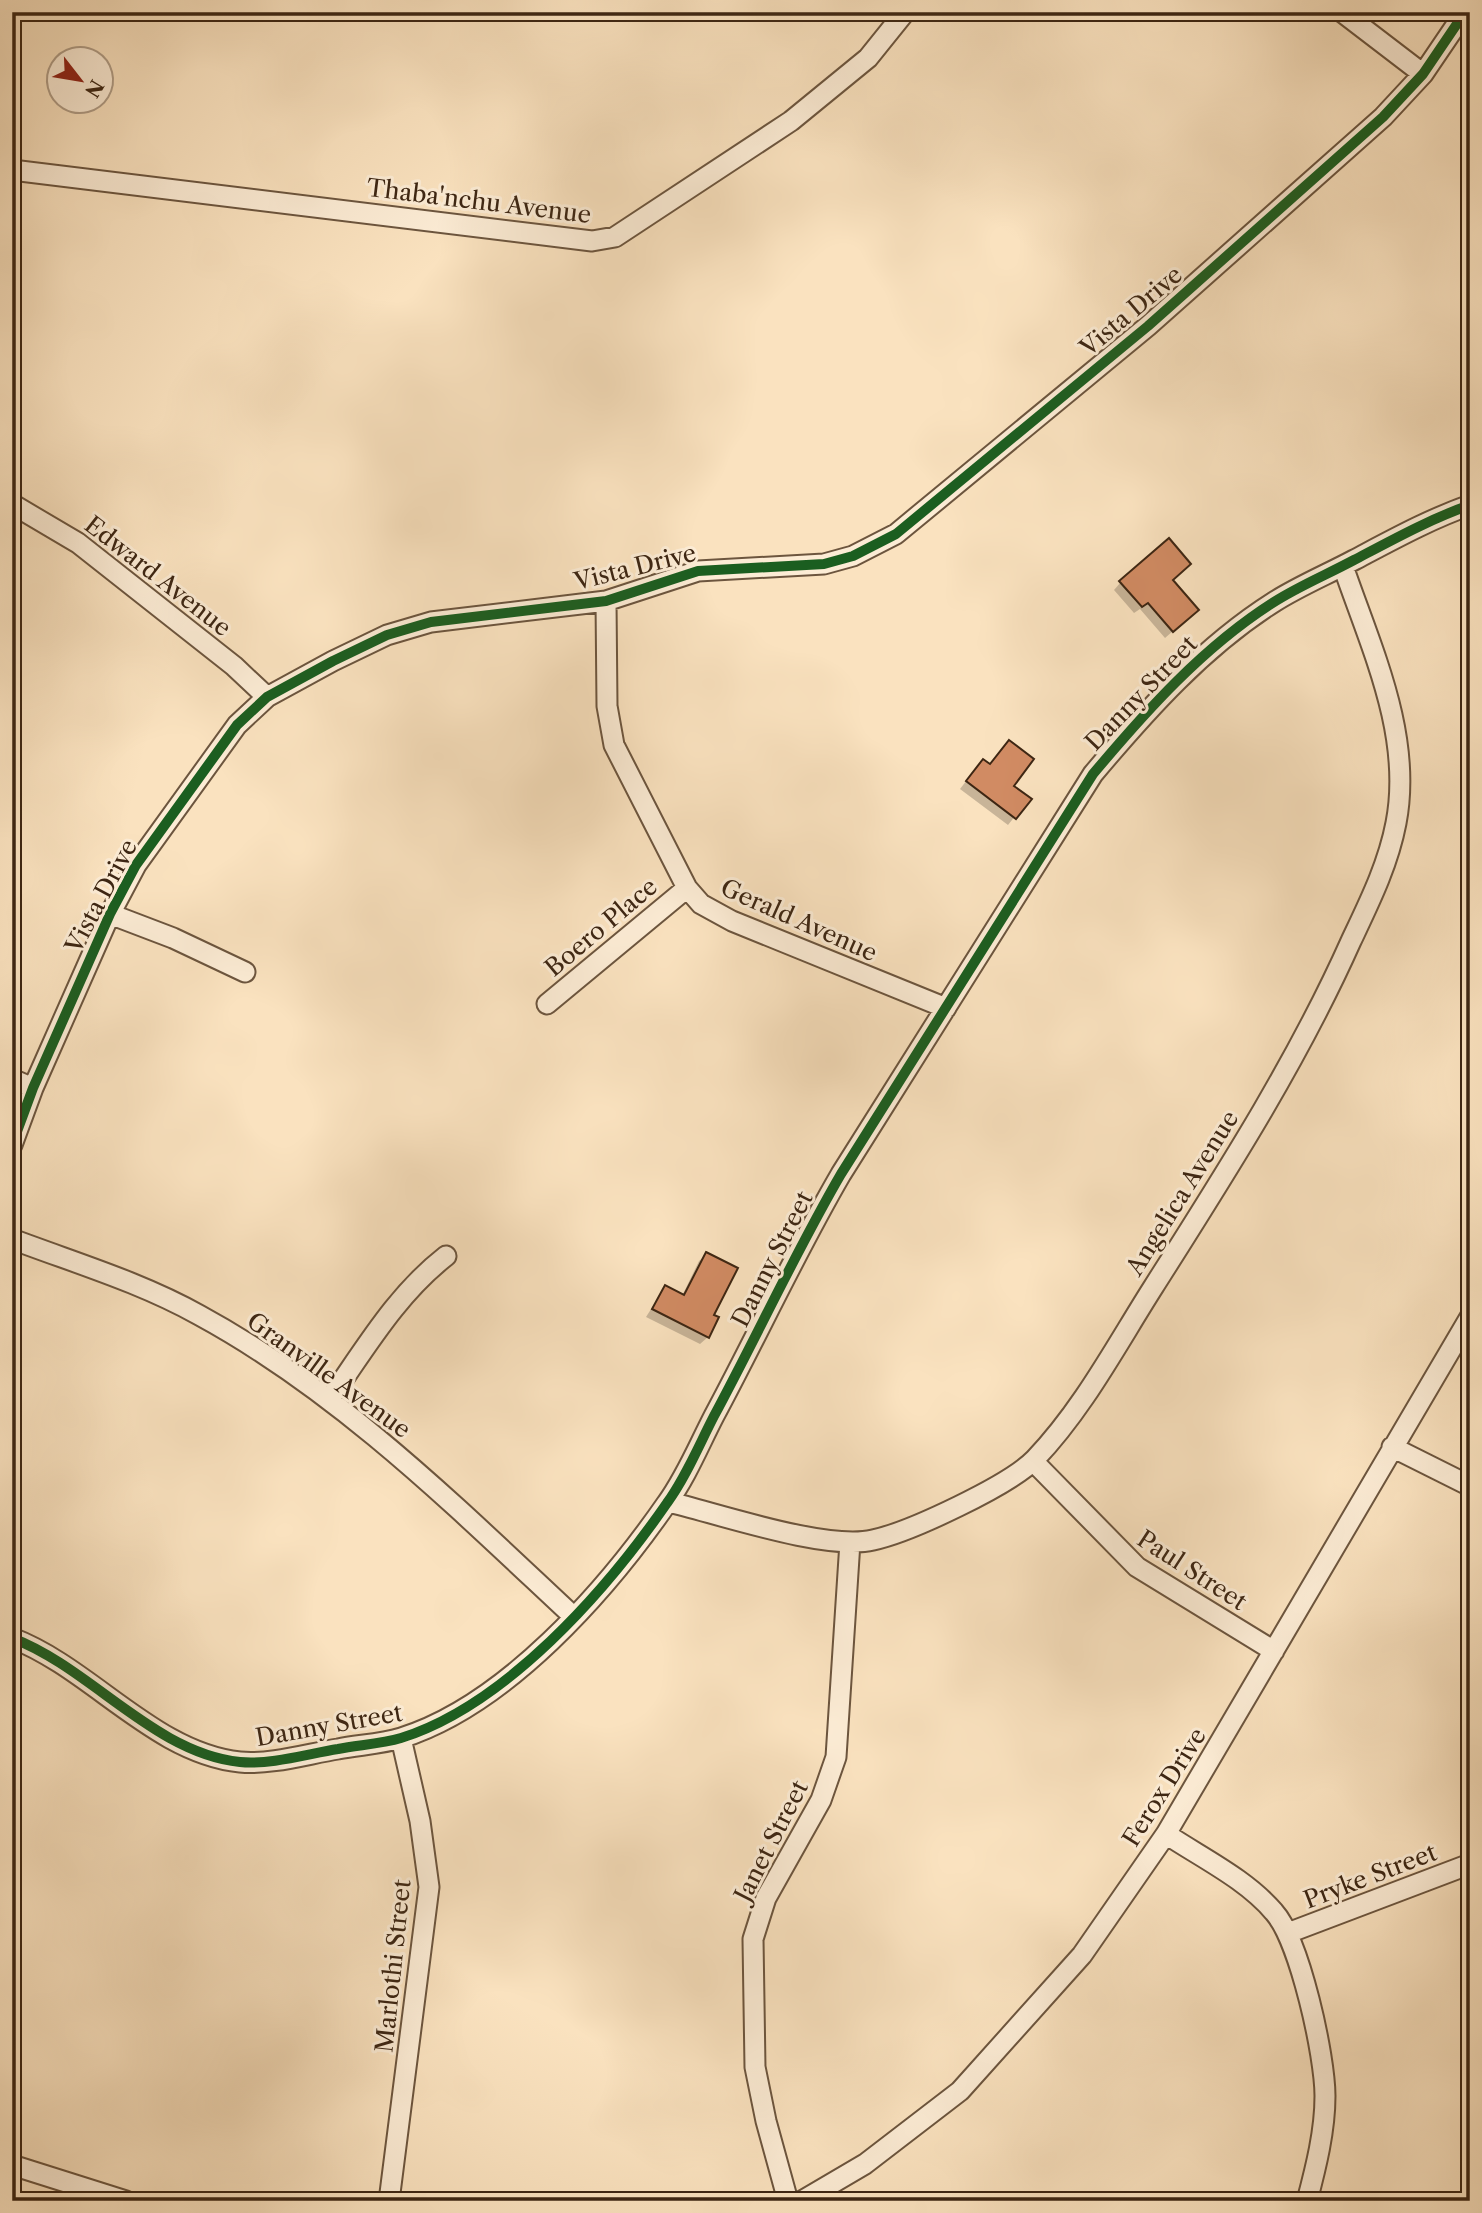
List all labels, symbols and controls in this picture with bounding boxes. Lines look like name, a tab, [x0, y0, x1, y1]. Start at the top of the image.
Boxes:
north arrow	[46, 46, 116, 116]
text: N	[80, 75, 108, 101]
street label: Thaba'nchu Avenue	[365, 173, 593, 229]
street label: Vista Drive	[1073, 260, 1188, 363]
street label: Edward Avenue	[79, 510, 237, 642]
street label: Vista Drive	[570, 538, 699, 596]
street label: Danny Street	[1079, 629, 1203, 757]
street label: Vista Drive	[58, 834, 143, 959]
street label: Boero Place	[539, 872, 663, 982]
street label: Gerald Avenue	[716, 873, 882, 967]
street label: Angelica Avenue	[1119, 1105, 1244, 1282]
street label: Danny Street	[725, 1186, 819, 1332]
street label: Granville Avenue	[242, 1306, 416, 1444]
street label: Paul Street	[1132, 1524, 1253, 1616]
street label: Danny Street	[253, 1698, 405, 1752]
street label: Ferox Drive	[1116, 1722, 1212, 1852]
street label: Janet Street	[726, 1775, 814, 1910]
street label: Pryke Street	[1299, 1837, 1441, 1915]
street label: Marlothi Street	[369, 1878, 417, 2054]

